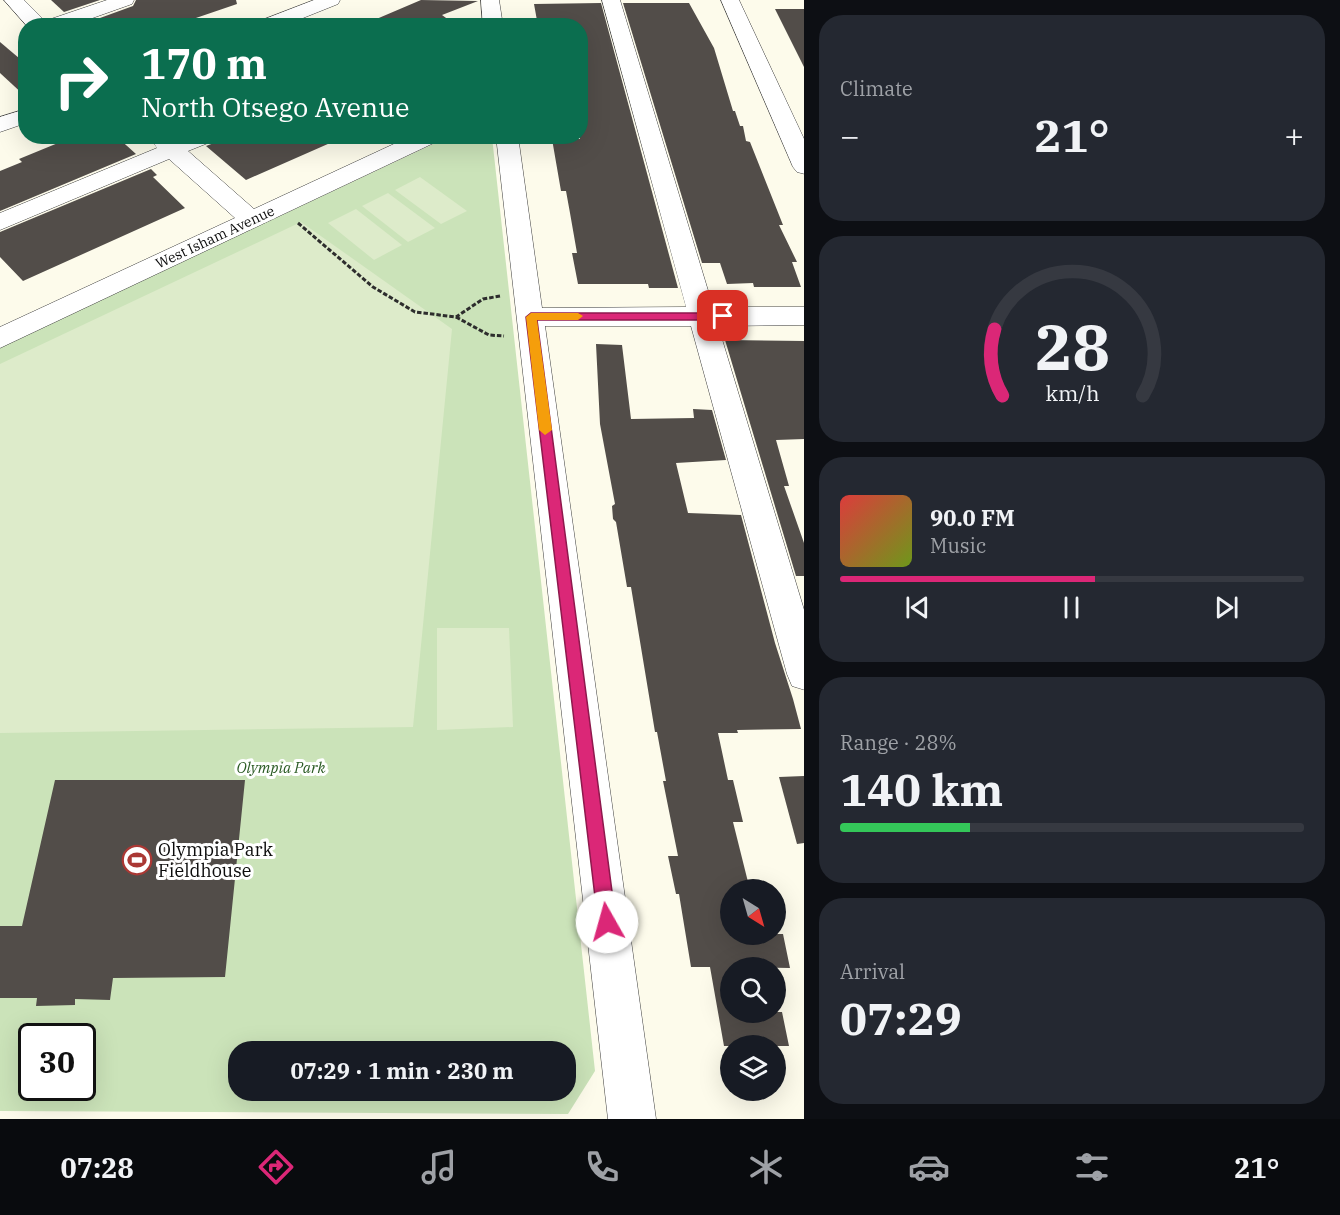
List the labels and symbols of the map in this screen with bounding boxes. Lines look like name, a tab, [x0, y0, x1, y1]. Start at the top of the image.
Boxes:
street label: West Isham Avenue	[153, 202, 277, 272]
pin	[697, 290, 748, 341]
park label: Olympia Park	[236, 758, 326, 777]
place label: Olympia Park Fieldhouse	[158, 838, 274, 882]
sports icon: Olympia Park Fieldhouse	[121, 844, 153, 876]
north arrow	[720, 879, 786, 945]
position arrow	[575, 890, 639, 954]
speed limit sign: 30	[18, 1023, 96, 1101]

